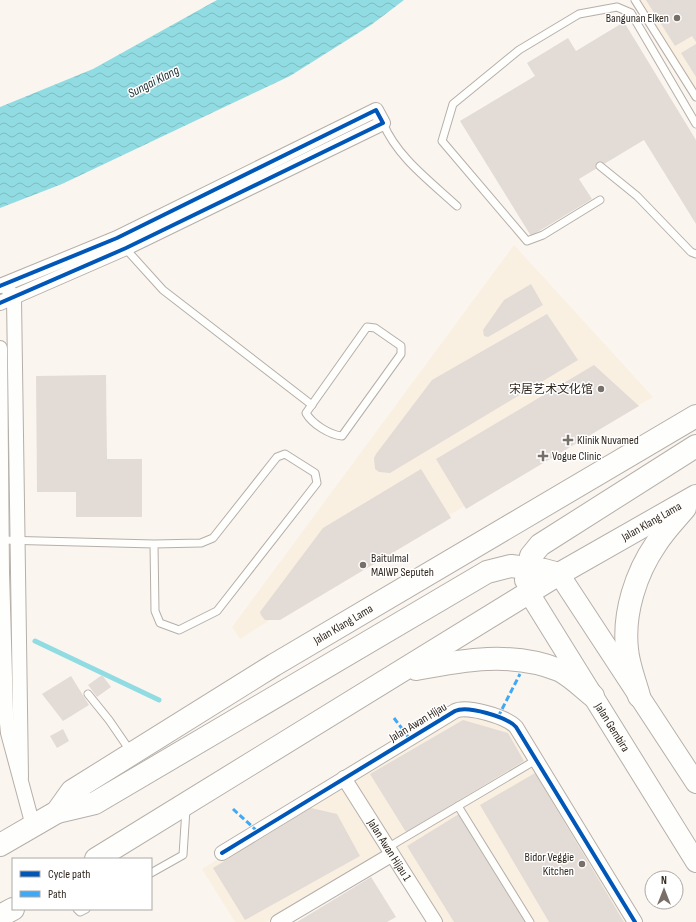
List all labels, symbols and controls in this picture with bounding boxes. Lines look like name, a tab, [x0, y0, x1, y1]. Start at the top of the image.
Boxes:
place label: Bangunan Elken	[606, 11, 669, 26]
marker: Bangunan Elken	[672, 13, 682, 23]
water label: Sungai Klang	[125, 62, 182, 102]
place label: 宋居艺术文化馆	[509, 382, 593, 397]
marker: 宋居艺术文化馆	[596, 384, 606, 394]
place label: Klinik Nuvamed	[577, 433, 639, 448]
marker: Klinik Nuvamed	[562, 434, 574, 446]
place label: Vogue Clinic	[552, 449, 601, 464]
marker: Vogue Clinic	[537, 450, 549, 462]
street label: Jalan Klang Lama	[618, 499, 685, 545]
place label: Baitulmal MAIWP Seputeh	[371, 551, 434, 580]
marker: Baitulmal MAIWP Seputeh	[358, 560, 368, 570]
street label: Jalan Klang Lama	[310, 601, 376, 649]
street label: Jalan Awan Hijau	[386, 699, 450, 746]
street label: Jalan Gembira	[591, 699, 633, 755]
street label: Jalan Awan Hijau 1	[363, 815, 415, 885]
place label: Bidor Veggie Kitchen	[525, 850, 574, 879]
legend	[12, 858, 152, 910]
marker: Bidor Veggie Kitchen	[577, 859, 587, 869]
text: Cycle path	[48, 867, 90, 882]
north arrow	[644, 870, 684, 910]
text: N	[661, 874, 667, 887]
text: Path	[48, 887, 66, 902]

